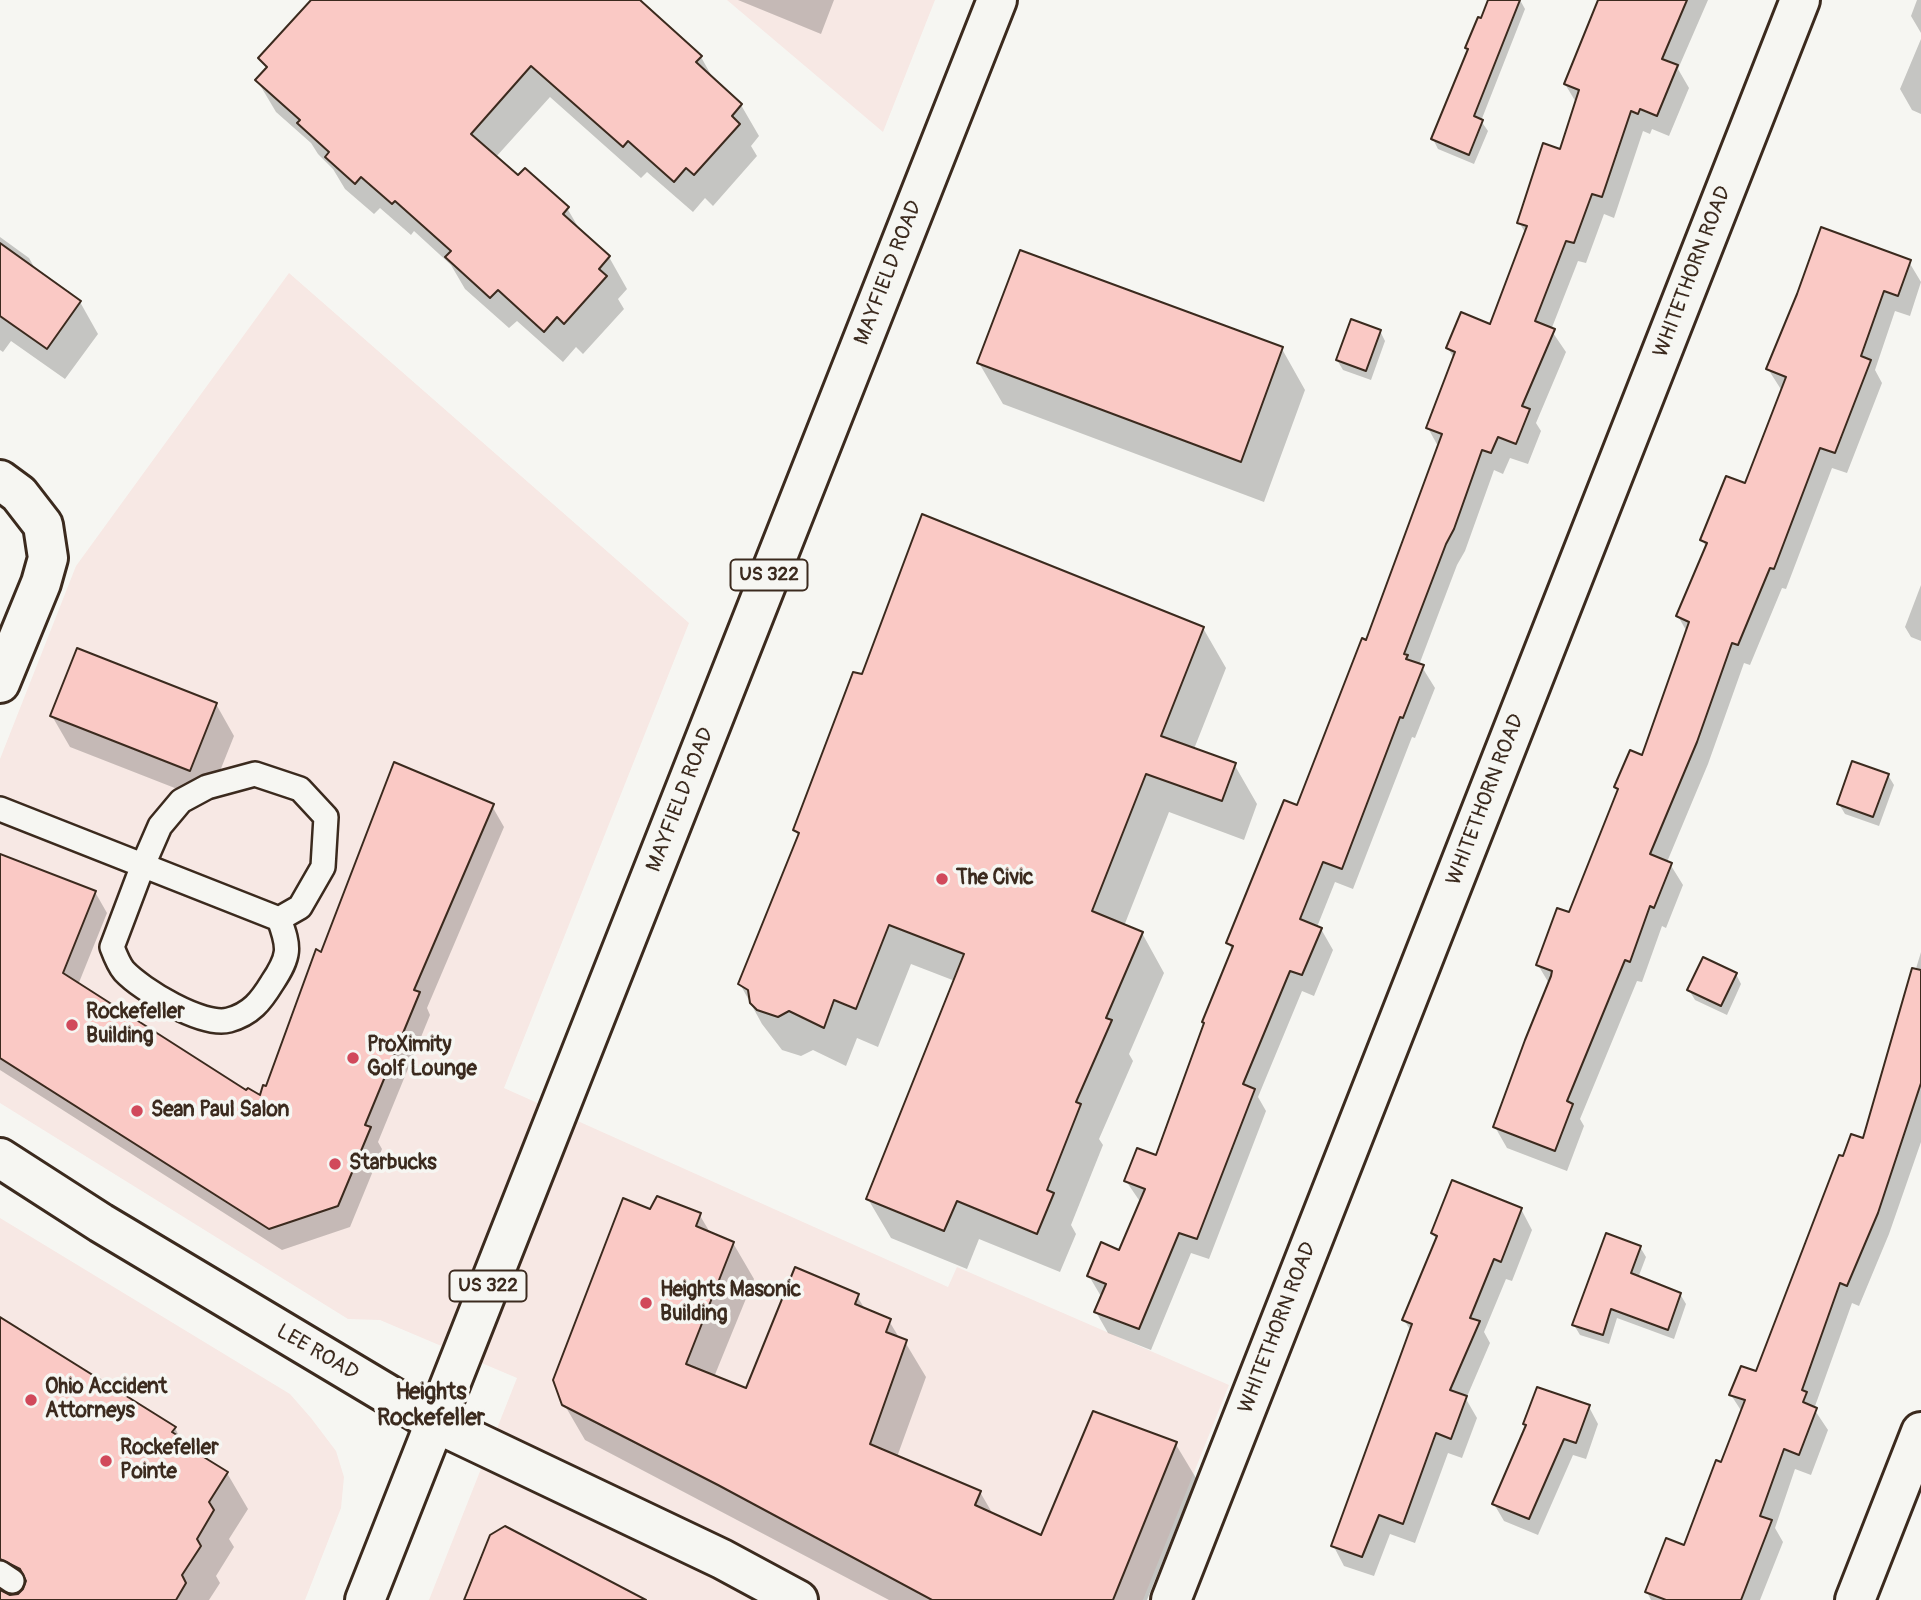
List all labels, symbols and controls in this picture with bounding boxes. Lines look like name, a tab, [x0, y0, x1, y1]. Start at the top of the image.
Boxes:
street label: WHITETHORN ROAD	[1649, 183, 1737, 361]
street label: MAYFIELD ROAD	[850, 197, 928, 349]
road number: US 322	[730, 560, 808, 590]
street label: WHITETHORN ROAD	[1442, 711, 1530, 889]
street label: MAYFIELD ROAD	[642, 724, 720, 876]
place label: The Civic	[956, 866, 1034, 892]
marker: The Civic	[934, 871, 950, 887]
place label: Rockefeller Building	[86, 1000, 185, 1050]
marker: Rockefeller Building	[64, 1017, 80, 1033]
place label: ProXimity Golf Lounge	[367, 1033, 477, 1083]
marker: ProXimity Golf Lounge	[345, 1050, 361, 1066]
place label: Sean Paul Salon	[151, 1098, 289, 1124]
marker: Sean Paul Salon	[129, 1103, 145, 1119]
place label: Starbucks	[349, 1151, 437, 1177]
marker: Starbucks	[327, 1156, 343, 1172]
street label: WHITETHORN ROAD	[1234, 1239, 1322, 1417]
road number: US 322	[449, 1270, 526, 1302]
place label: Heights Masonic Building	[660, 1278, 801, 1328]
marker: Heights Masonic Building	[638, 1295, 654, 1311]
street label: LEE ROAD	[271, 1319, 363, 1387]
place label: Ohio Accident Attorneys	[45, 1375, 167, 1425]
district label: Heights Rockefeller	[377, 1379, 485, 1433]
marker: Ohio Accident Attorneys	[23, 1392, 39, 1408]
place label: Rockefeller Pointe	[120, 1436, 219, 1486]
marker: Rockefeller Pointe	[98, 1453, 114, 1469]

